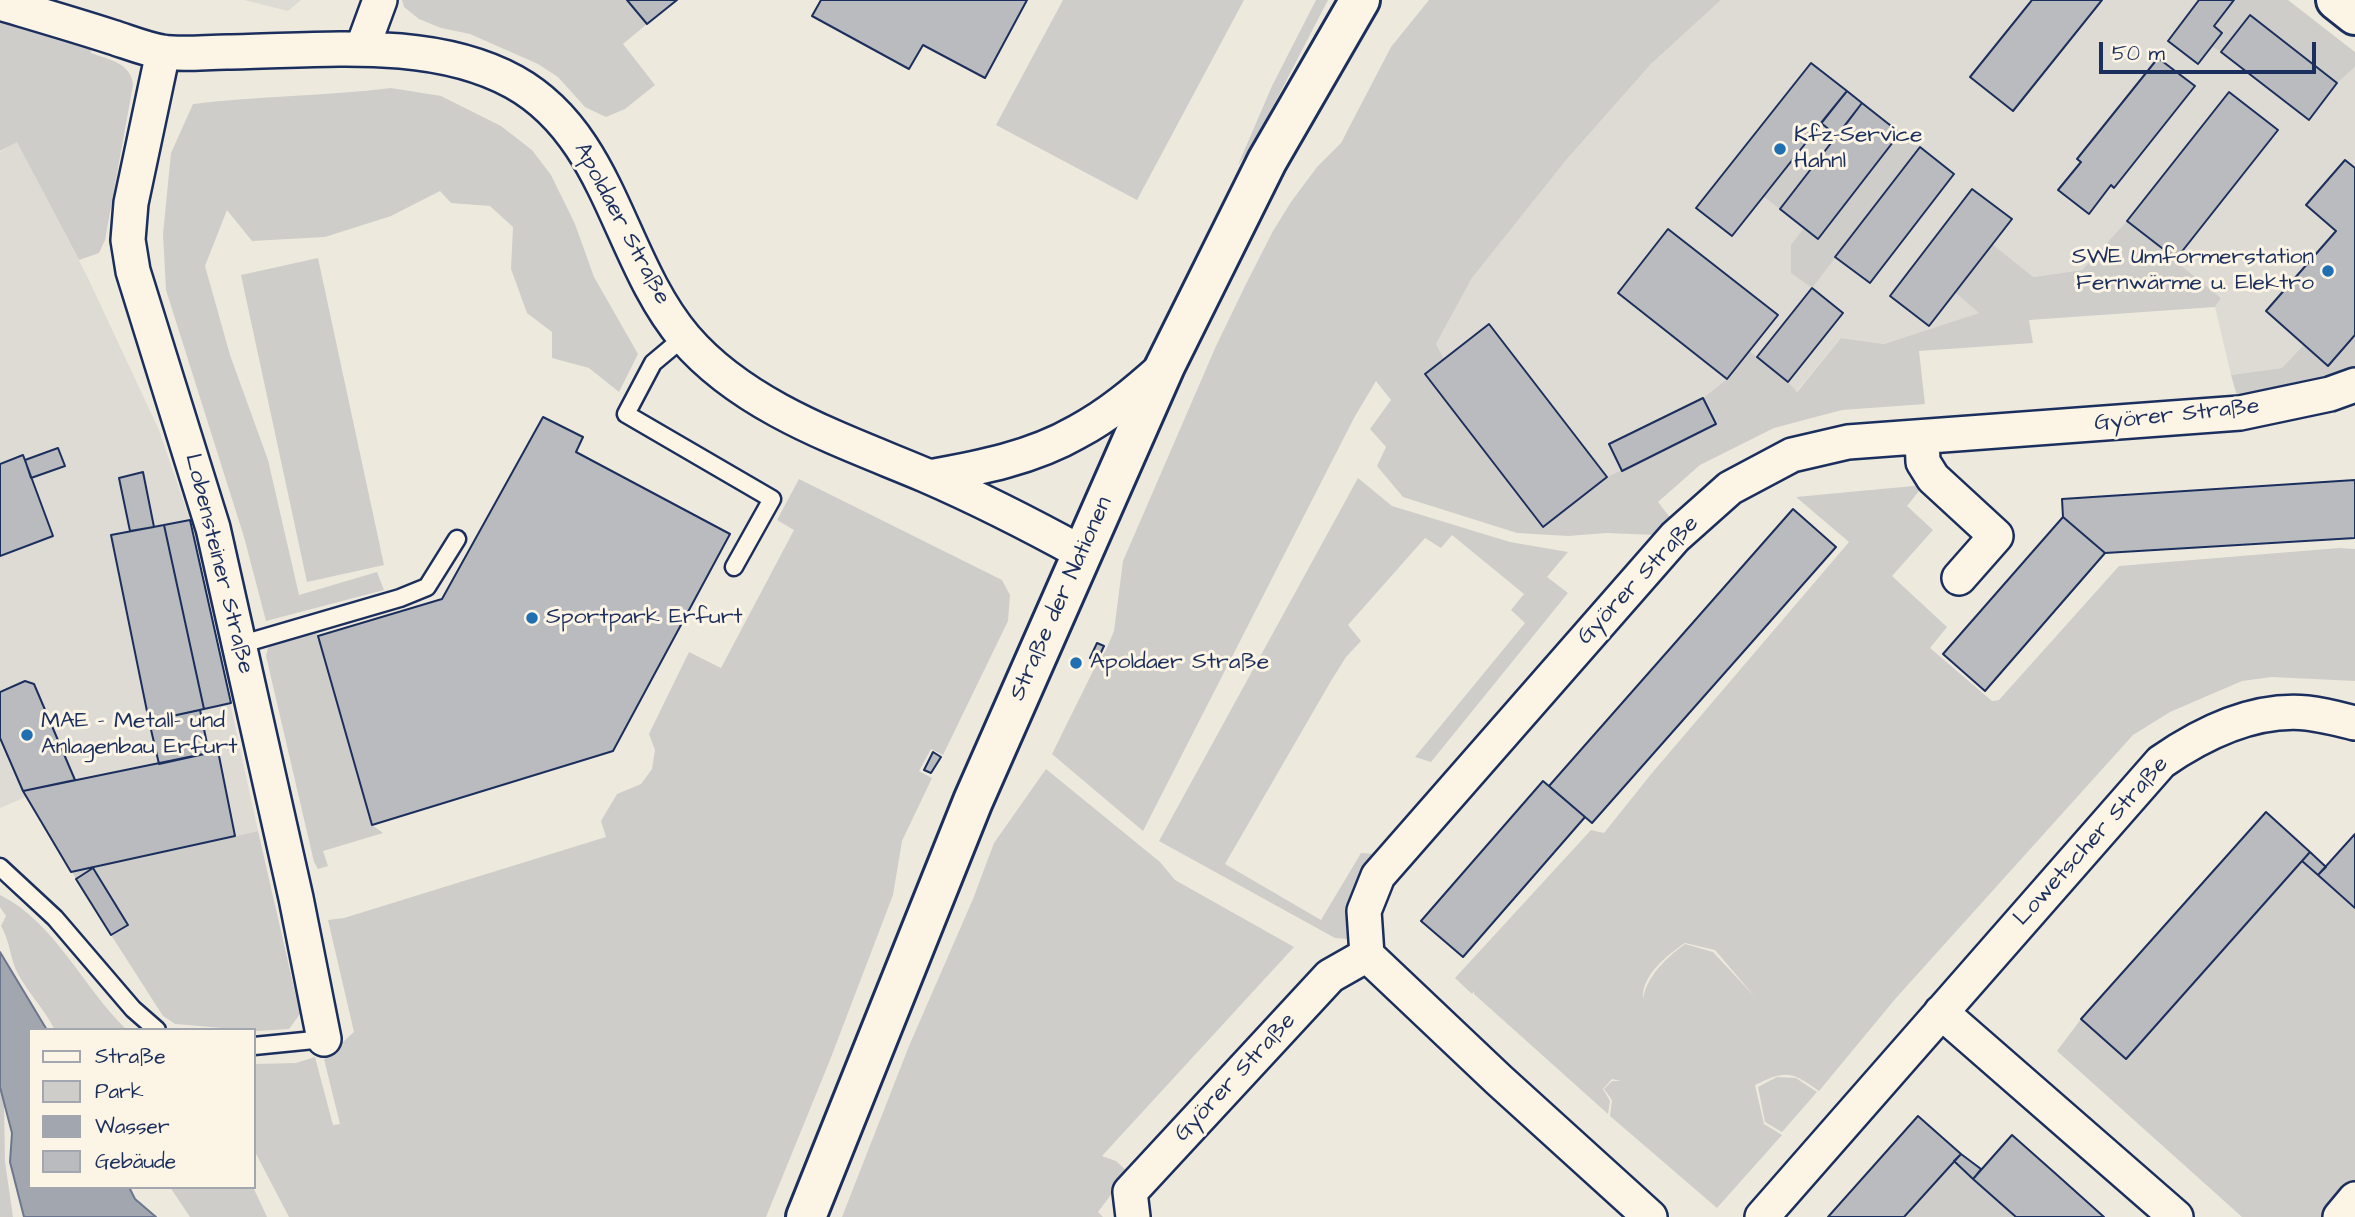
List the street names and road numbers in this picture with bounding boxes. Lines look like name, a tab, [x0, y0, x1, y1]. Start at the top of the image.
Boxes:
street label: Apoldaer Straße	[567, 138, 675, 310]
street label: Györer Straße	[2093, 394, 2261, 438]
street label: Lobensteiner Straße	[177, 451, 259, 677]
street label: Straße der Nationen	[1005, 493, 1119, 705]
street label: Györer Straße	[1572, 511, 1706, 651]
street label: Lowetscher Straße	[2009, 752, 2175, 932]
street label: Györer Straße	[1169, 1008, 1303, 1148]

